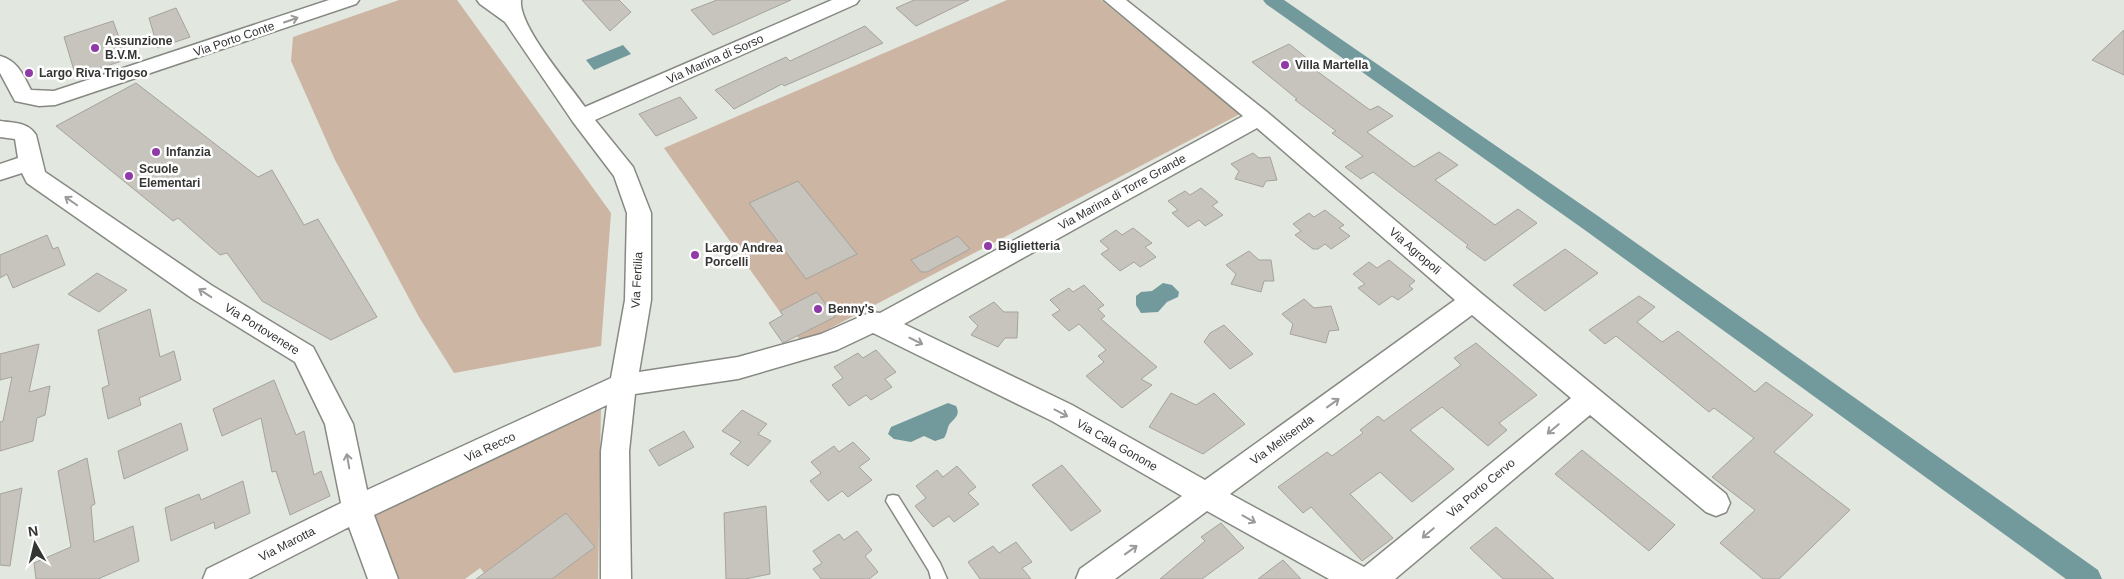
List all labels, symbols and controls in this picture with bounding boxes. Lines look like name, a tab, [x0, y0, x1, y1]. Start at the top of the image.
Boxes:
one-way arrow	[282, 14, 298, 24]
street label: Via Porto Conte	[192, 19, 277, 59]
street label: Via Marina di Sorso	[664, 31, 766, 87]
place label: Assunzione B.V.M.	[105, 34, 173, 62]
marker: Assunzione B.V.M.	[89, 42, 101, 54]
place label: Villa Martella	[1295, 58, 1368, 72]
marker: Villa Martella	[1279, 59, 1291, 71]
place label: Largo Riva Trigoso	[39, 66, 148, 80]
marker: Largo Riva Trigoso	[23, 67, 35, 79]
place label: Infanzia	[166, 145, 211, 159]
marker: Infanzia	[150, 146, 162, 158]
street label: Via Marina di Torre Grande	[1056, 151, 1188, 233]
place label: Scuole Elementari	[139, 162, 200, 190]
marker: Scuole Elementari	[123, 170, 135, 182]
one-way arrow	[64, 196, 78, 206]
street label: Via Agropoli	[1386, 225, 1444, 277]
place label: Biglietteria	[998, 239, 1060, 253]
marker: Biglietteria	[982, 240, 994, 252]
place label: Largo Andrea Porcelli	[705, 241, 783, 269]
marker: Largo Andrea Porcelli	[689, 249, 701, 261]
street label: Via Fertilia	[629, 251, 645, 309]
one-way arrow	[198, 288, 212, 299]
street label: Via Portovenere	[222, 300, 302, 358]
place label: Benny's	[828, 302, 875, 316]
marker: Benny's	[812, 303, 824, 315]
one-way arrow	[908, 337, 923, 347]
one-way arrow	[1326, 398, 1339, 409]
one-way arrow	[1054, 408, 1069, 418]
street label: Via Melisenda	[1247, 412, 1317, 468]
street label: Via Cala Gonone	[1074, 416, 1160, 474]
one-way arrow	[1547, 423, 1560, 434]
street label: Via Recco	[462, 429, 518, 465]
one-way arrow	[342, 454, 352, 470]
street label: Via Porto Cervo	[1444, 455, 1518, 521]
one-way arrow	[1242, 515, 1256, 525]
north arrow	[10, 519, 60, 569]
text: N	[27, 522, 39, 540]
street label: Via Marotta	[257, 524, 318, 564]
one-way arrow	[1422, 527, 1435, 538]
one-way arrow	[1124, 545, 1137, 556]

